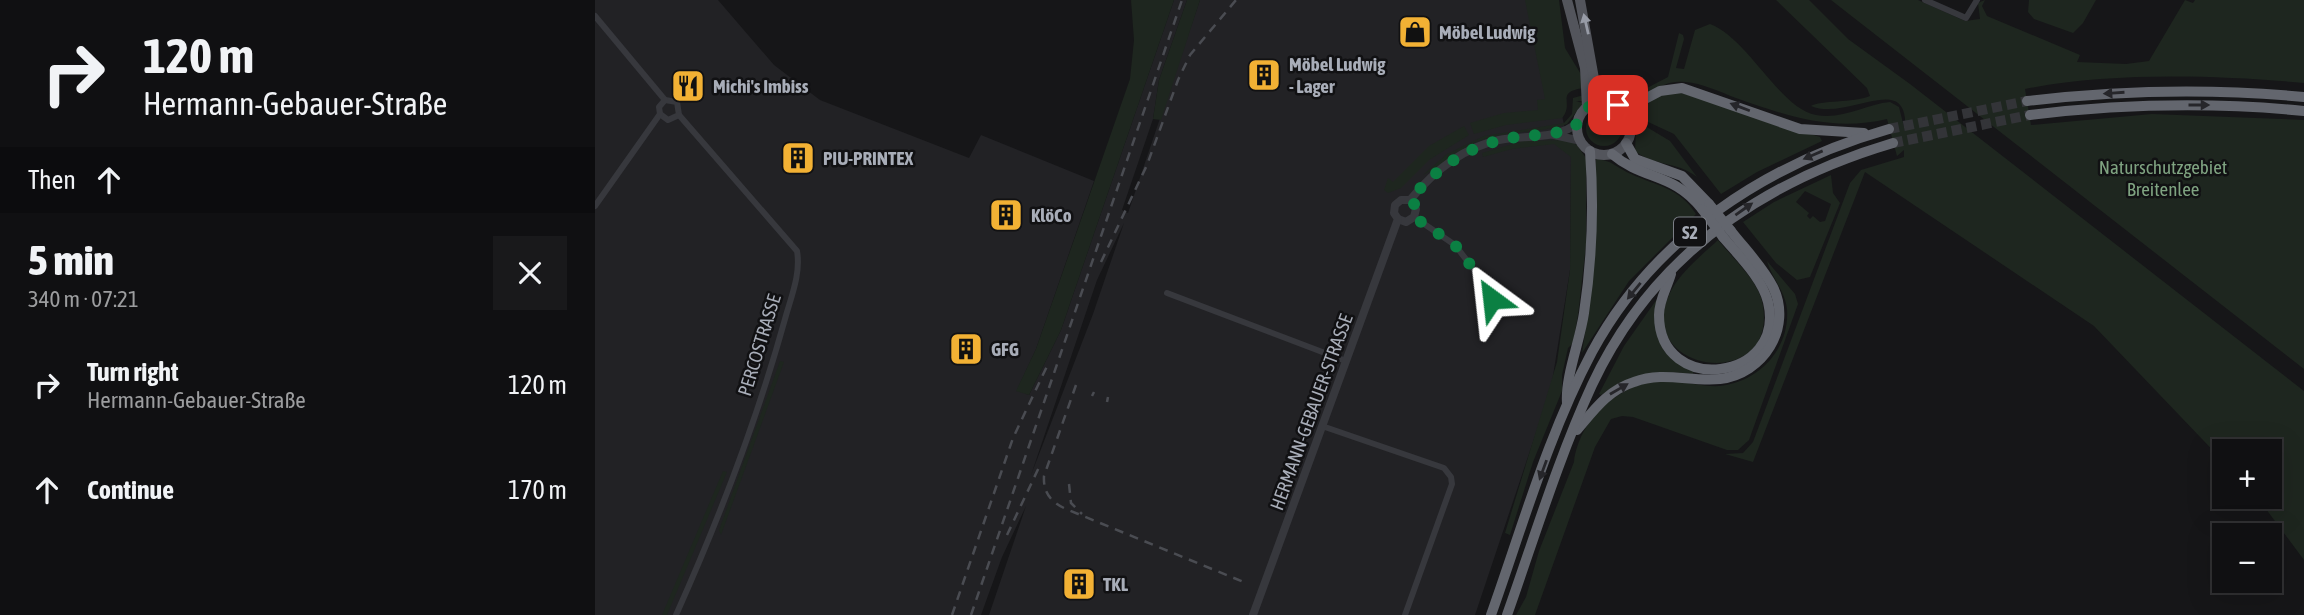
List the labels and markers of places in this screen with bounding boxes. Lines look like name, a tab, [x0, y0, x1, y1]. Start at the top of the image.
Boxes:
shop icon: Möbel Ludwig	[1396, 13, 1434, 51]
place label: Möbel Ludwig	[1439, 21, 1536, 43]
place label: Möbel Ludwig - Lager	[1289, 53, 1386, 97]
building icon: Möbel Ludwig - Lager	[1245, 56, 1283, 94]
restaurant icon: Michi's Imbiss	[669, 67, 707, 105]
place label: Michi's Imbiss	[713, 75, 809, 97]
pin	[1588, 75, 1648, 135]
building icon: PIU-PRINTEX	[779, 139, 817, 177]
place label: PIU-PRINTEX	[823, 147, 913, 169]
building icon: KlöCo	[987, 196, 1025, 234]
place label: KlöCo	[1031, 204, 1072, 226]
building icon: GFG	[947, 330, 985, 368]
place label: GFG	[991, 338, 1019, 360]
building icon: TKL	[1060, 565, 1098, 603]
place label: TKL	[1103, 573, 1129, 595]

